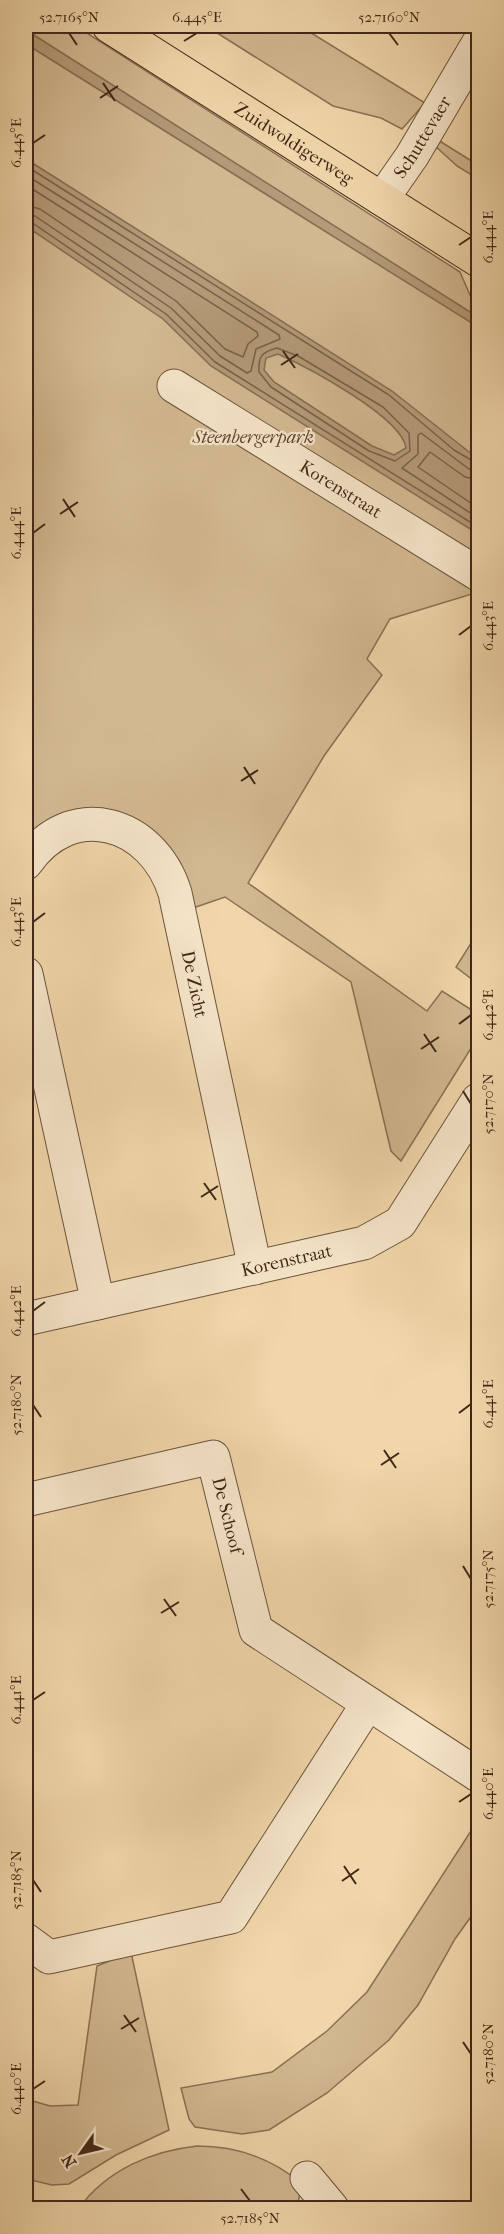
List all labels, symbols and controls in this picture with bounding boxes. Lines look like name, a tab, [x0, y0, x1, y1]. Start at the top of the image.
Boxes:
text: 52.7165°N	[39, 8, 100, 26]
text: 6.445°E	[172, 8, 222, 26]
text: 52.7160°N	[358, 8, 421, 26]
street label: Schuttevaer	[389, 92, 456, 182]
street label: Zuidwoldigerweg	[230, 98, 358, 189]
text: 6.445°E	[7, 118, 25, 168]
text: 6.444°E	[479, 211, 497, 263]
park label: Steenbergerpark	[191, 427, 314, 448]
street label: Korenstraat	[296, 456, 386, 523]
text: 6.444°E	[7, 507, 25, 559]
text: 6.443°E	[479, 601, 497, 651]
text: 6.443°E	[7, 897, 25, 947]
street label: De Zicht	[177, 948, 212, 1020]
text: 6.442°E	[479, 989, 497, 1041]
text: 52.7170°N	[479, 1073, 497, 1135]
street label: Korenstraat	[239, 1240, 335, 1281]
text: 6.442°E	[7, 1285, 25, 1337]
text: 52.7180°N	[7, 1374, 25, 1436]
text: 6.441°E	[479, 1379, 497, 1429]
street label: De Schoof	[208, 1475, 248, 1560]
text: 52.7175°N	[479, 1549, 497, 1609]
text: 6.441°E	[7, 1675, 25, 1725]
text: 6.440°E	[479, 1768, 497, 1820]
text: 52.7185°N	[7, 1850, 25, 1910]
text: 52.7180°N	[479, 2023, 497, 2085]
text: 6.440°E	[7, 2063, 25, 2115]
north arrow	[51, 2123, 111, 2183]
text: N	[57, 2150, 80, 2171]
text: 52.7185°N	[220, 2209, 280, 2227]

